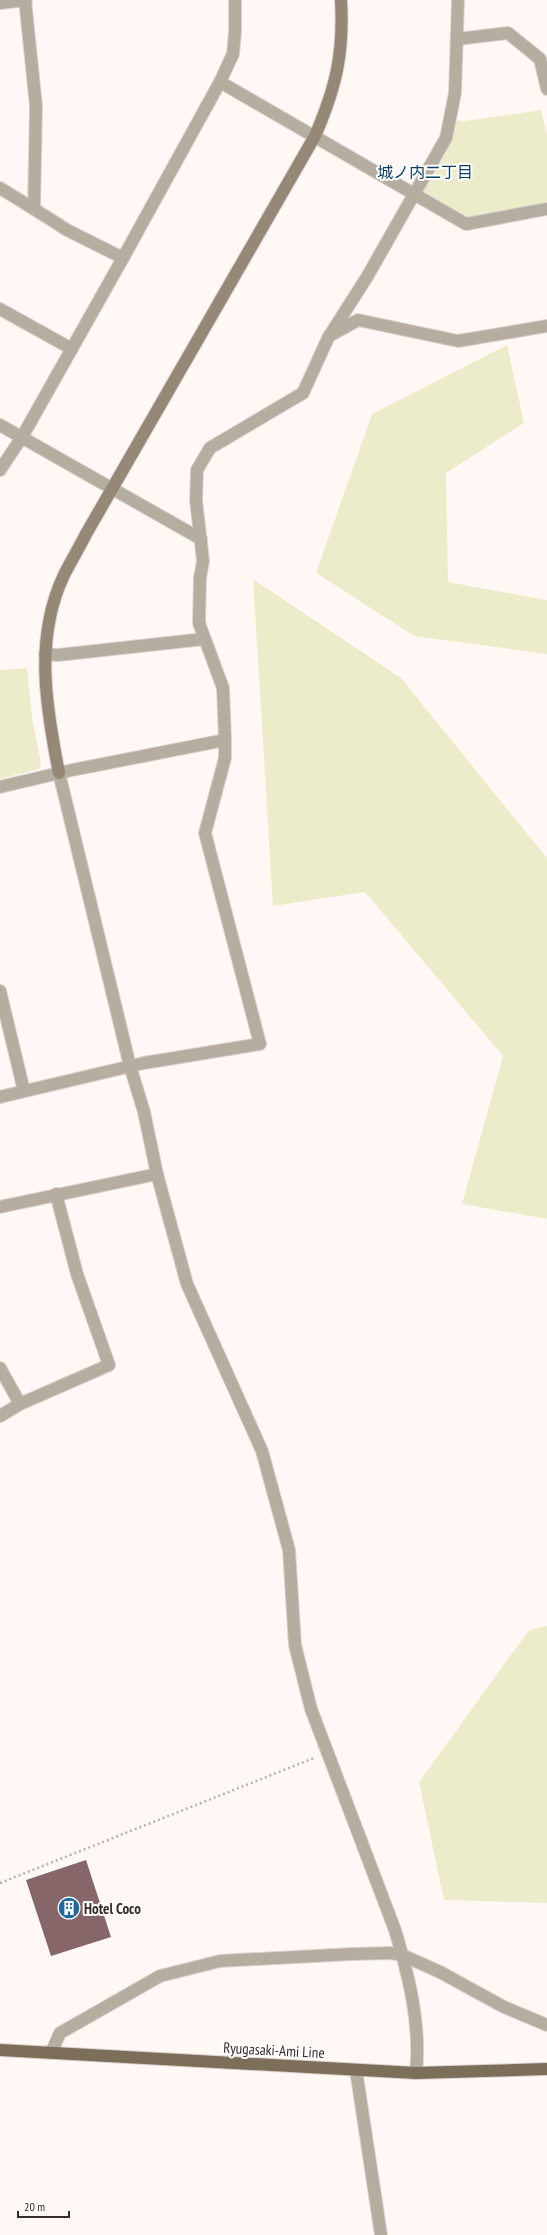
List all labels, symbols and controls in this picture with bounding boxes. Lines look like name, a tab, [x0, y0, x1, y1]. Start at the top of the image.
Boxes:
district label: 城ノ内二丁目	[377, 162, 473, 182]
building icon: Hotel Coco	[56, 1895, 82, 1921]
place label: Hotel Coco	[84, 1899, 141, 1918]
street label: Ryugasaki-Ami Line	[223, 2038, 325, 2062]
scale bar	[18, 2193, 69, 2219]
text: 20 m	[24, 2199, 45, 2214]

